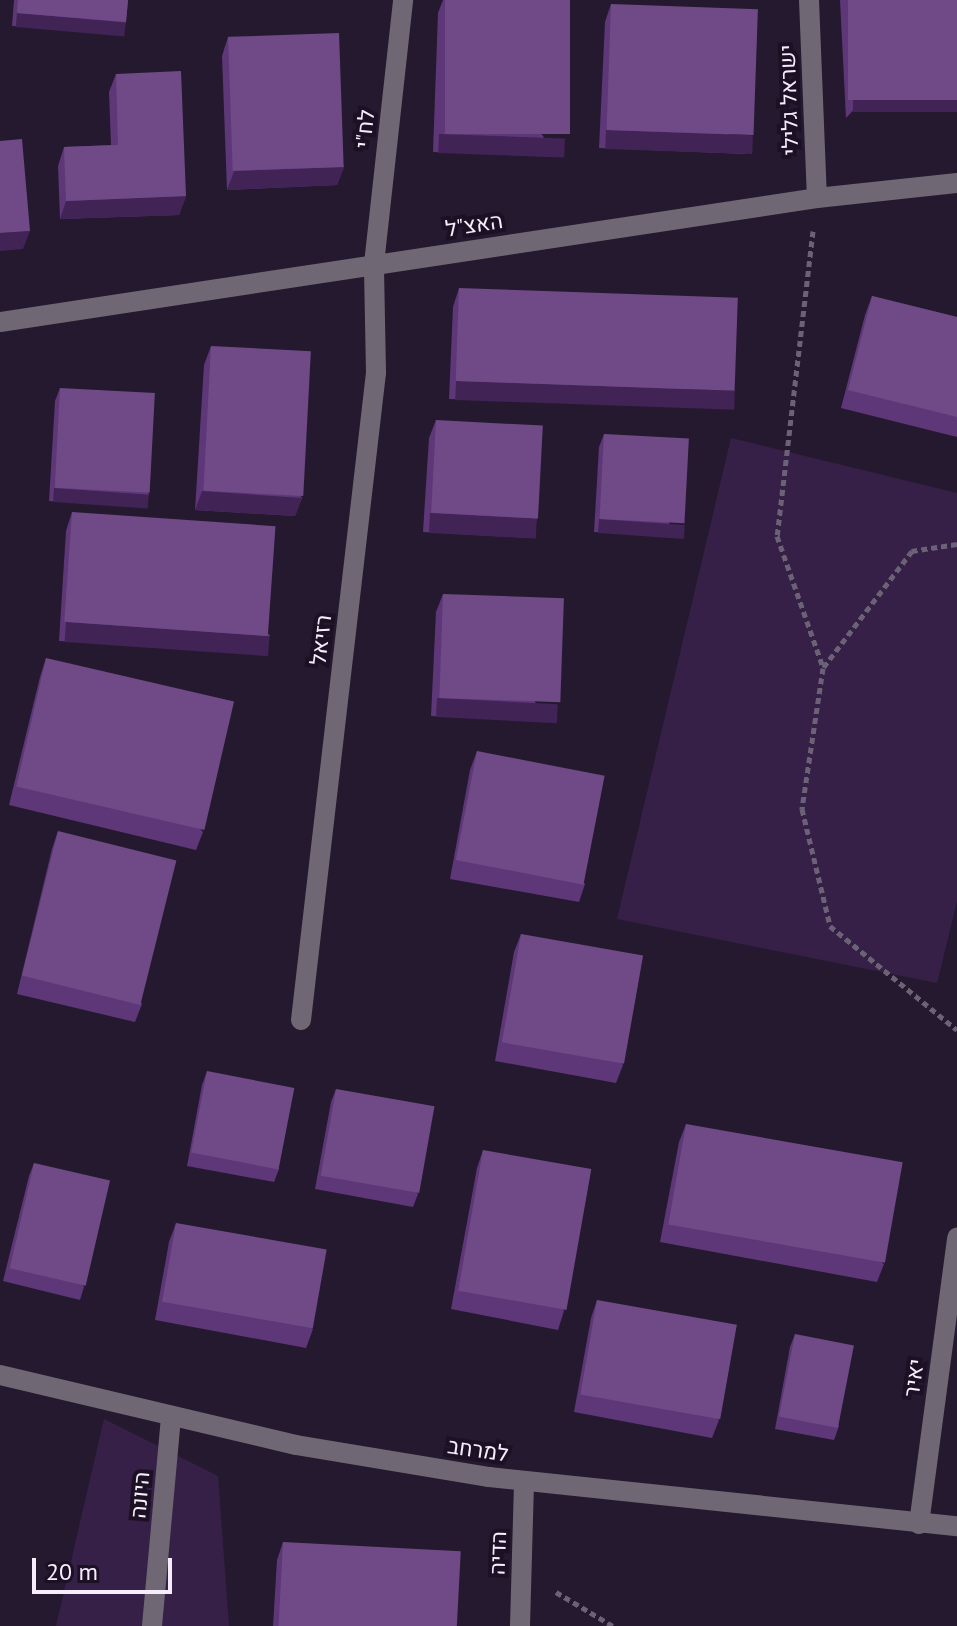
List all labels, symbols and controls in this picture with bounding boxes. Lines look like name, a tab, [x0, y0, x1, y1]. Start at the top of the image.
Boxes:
street label: ישראל גלילי	[774, 44, 804, 156]
street label: לח"י	[350, 108, 380, 150]
street label: האצ"ל	[443, 207, 505, 243]
street label: רזיאל	[305, 613, 337, 667]
street label: יאיר	[898, 1357, 930, 1399]
street label: למרחב	[446, 1433, 510, 1467]
street label: היונה	[125, 1470, 155, 1520]
street label: הדיה	[484, 1531, 512, 1575]
scale bar	[36, 1542, 176, 1592]
text: 20 m	[46, 1556, 98, 1587]

